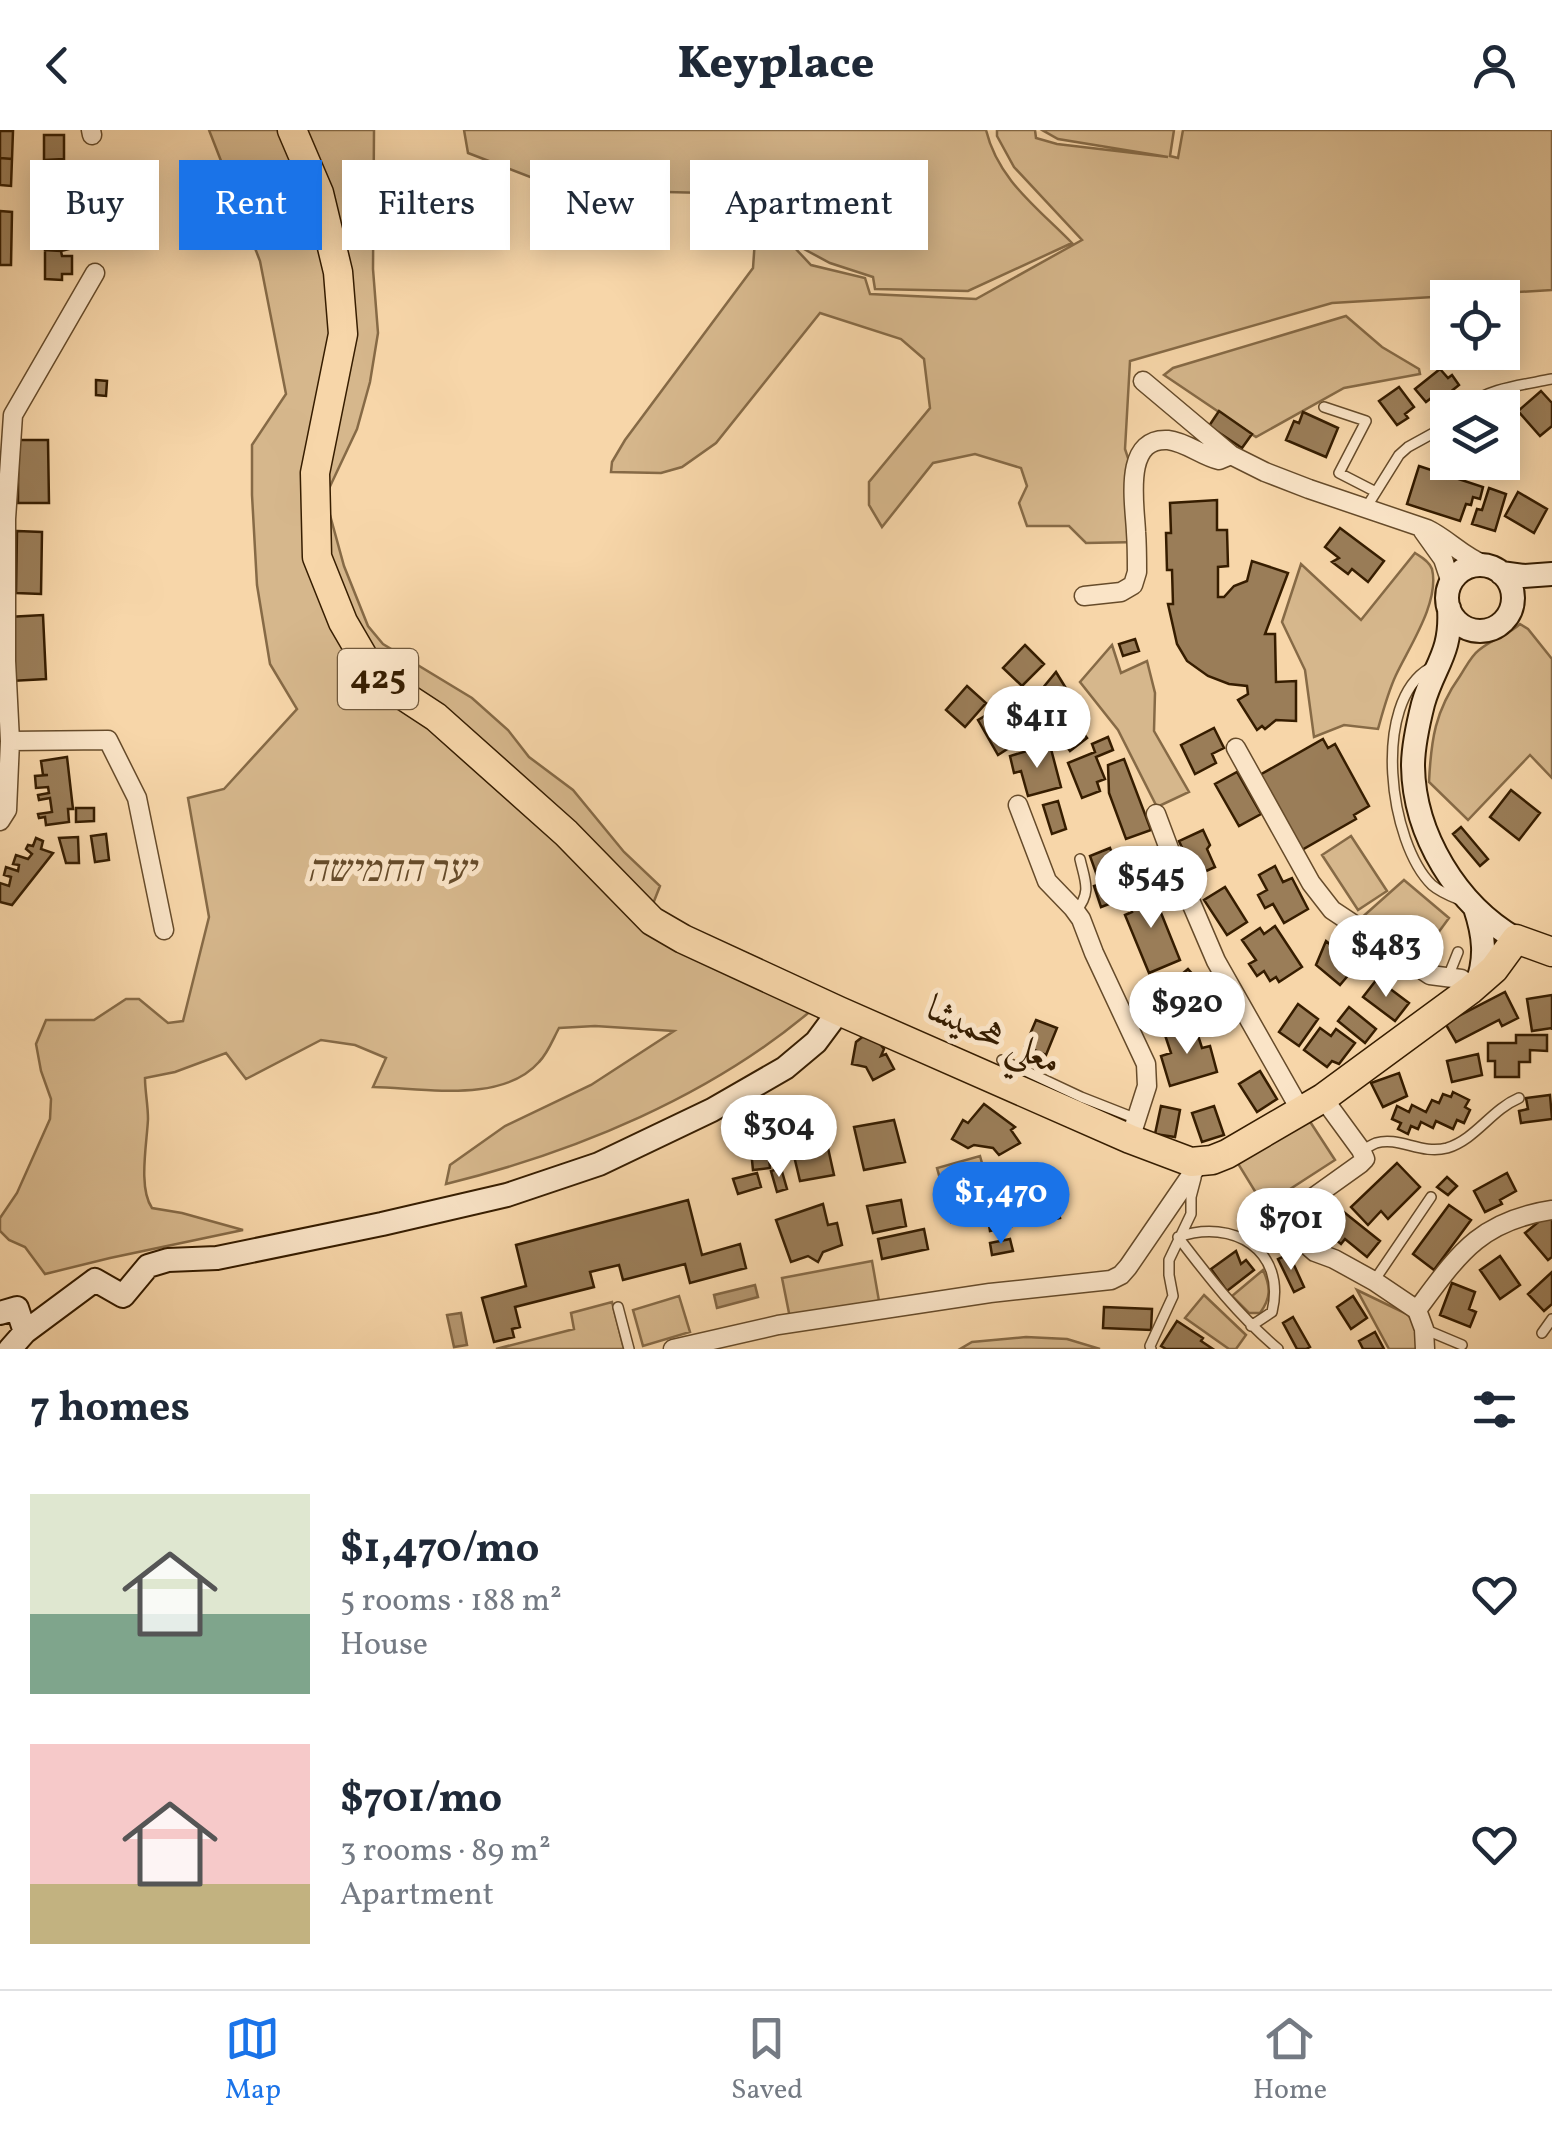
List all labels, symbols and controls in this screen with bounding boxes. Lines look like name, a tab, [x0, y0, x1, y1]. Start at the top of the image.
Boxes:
text: Keyplace	[678, 34, 874, 97]
icon: back	[30, 38, 85, 93]
icon: person	[1467, 38, 1522, 93]
chip: Buy	[30, 160, 159, 250]
chip: Rent	[179, 160, 322, 250]
chip: Filters	[342, 160, 510, 250]
chip: New	[530, 160, 670, 250]
chip: Apartment	[690, 160, 928, 250]
map controls	[1430, 280, 1520, 480]
button: locate	[1430, 280, 1520, 370]
button: layers	[1430, 390, 1520, 480]
road number: 425	[338, 649, 418, 709]
pin: $411	[978, 686, 1096, 771]
text: $411	[1006, 696, 1068, 740]
park label: יער החמישה	[307, 845, 479, 898]
pin: $545	[1092, 846, 1210, 931]
text: $545	[1117, 856, 1185, 900]
pin: $483	[1327, 915, 1445, 1000]
text: $483	[1351, 925, 1421, 969]
pin: $920	[1128, 972, 1246, 1057]
text: $920	[1151, 982, 1223, 1026]
street label: معلي هحميشا	[914, 984, 1069, 1097]
pin: $304	[720, 1095, 838, 1180]
text: $304	[743, 1105, 815, 1149]
pin: $1,470	[920, 1162, 1082, 1247]
text: $1,470	[955, 1172, 1047, 1216]
pin: $701	[1232, 1188, 1350, 1273]
text: $701	[1259, 1198, 1323, 1242]
text: 7 homes	[30, 1380, 190, 1439]
icon: filters	[1467, 1382, 1522, 1437]
text: $1,470/mo	[340, 1521, 540, 1580]
icon: home	[110, 1534, 230, 1654]
icon: heart	[1467, 1567, 1522, 1622]
text: 5 rooms · 188 m²	[340, 1580, 562, 1624]
text: House	[340, 1624, 428, 1668]
text: $701/mo	[340, 1771, 502, 1830]
icon: home	[110, 1784, 230, 1904]
icon: heart	[1467, 1817, 1522, 1872]
text: 3 rooms · 89 m²	[340, 1830, 551, 1874]
text: Apartment	[340, 1874, 494, 1918]
tab: Map	[225, 2011, 281, 2110]
tab: Saved	[731, 2011, 803, 2110]
tab: Home	[1253, 2011, 1327, 2110]

